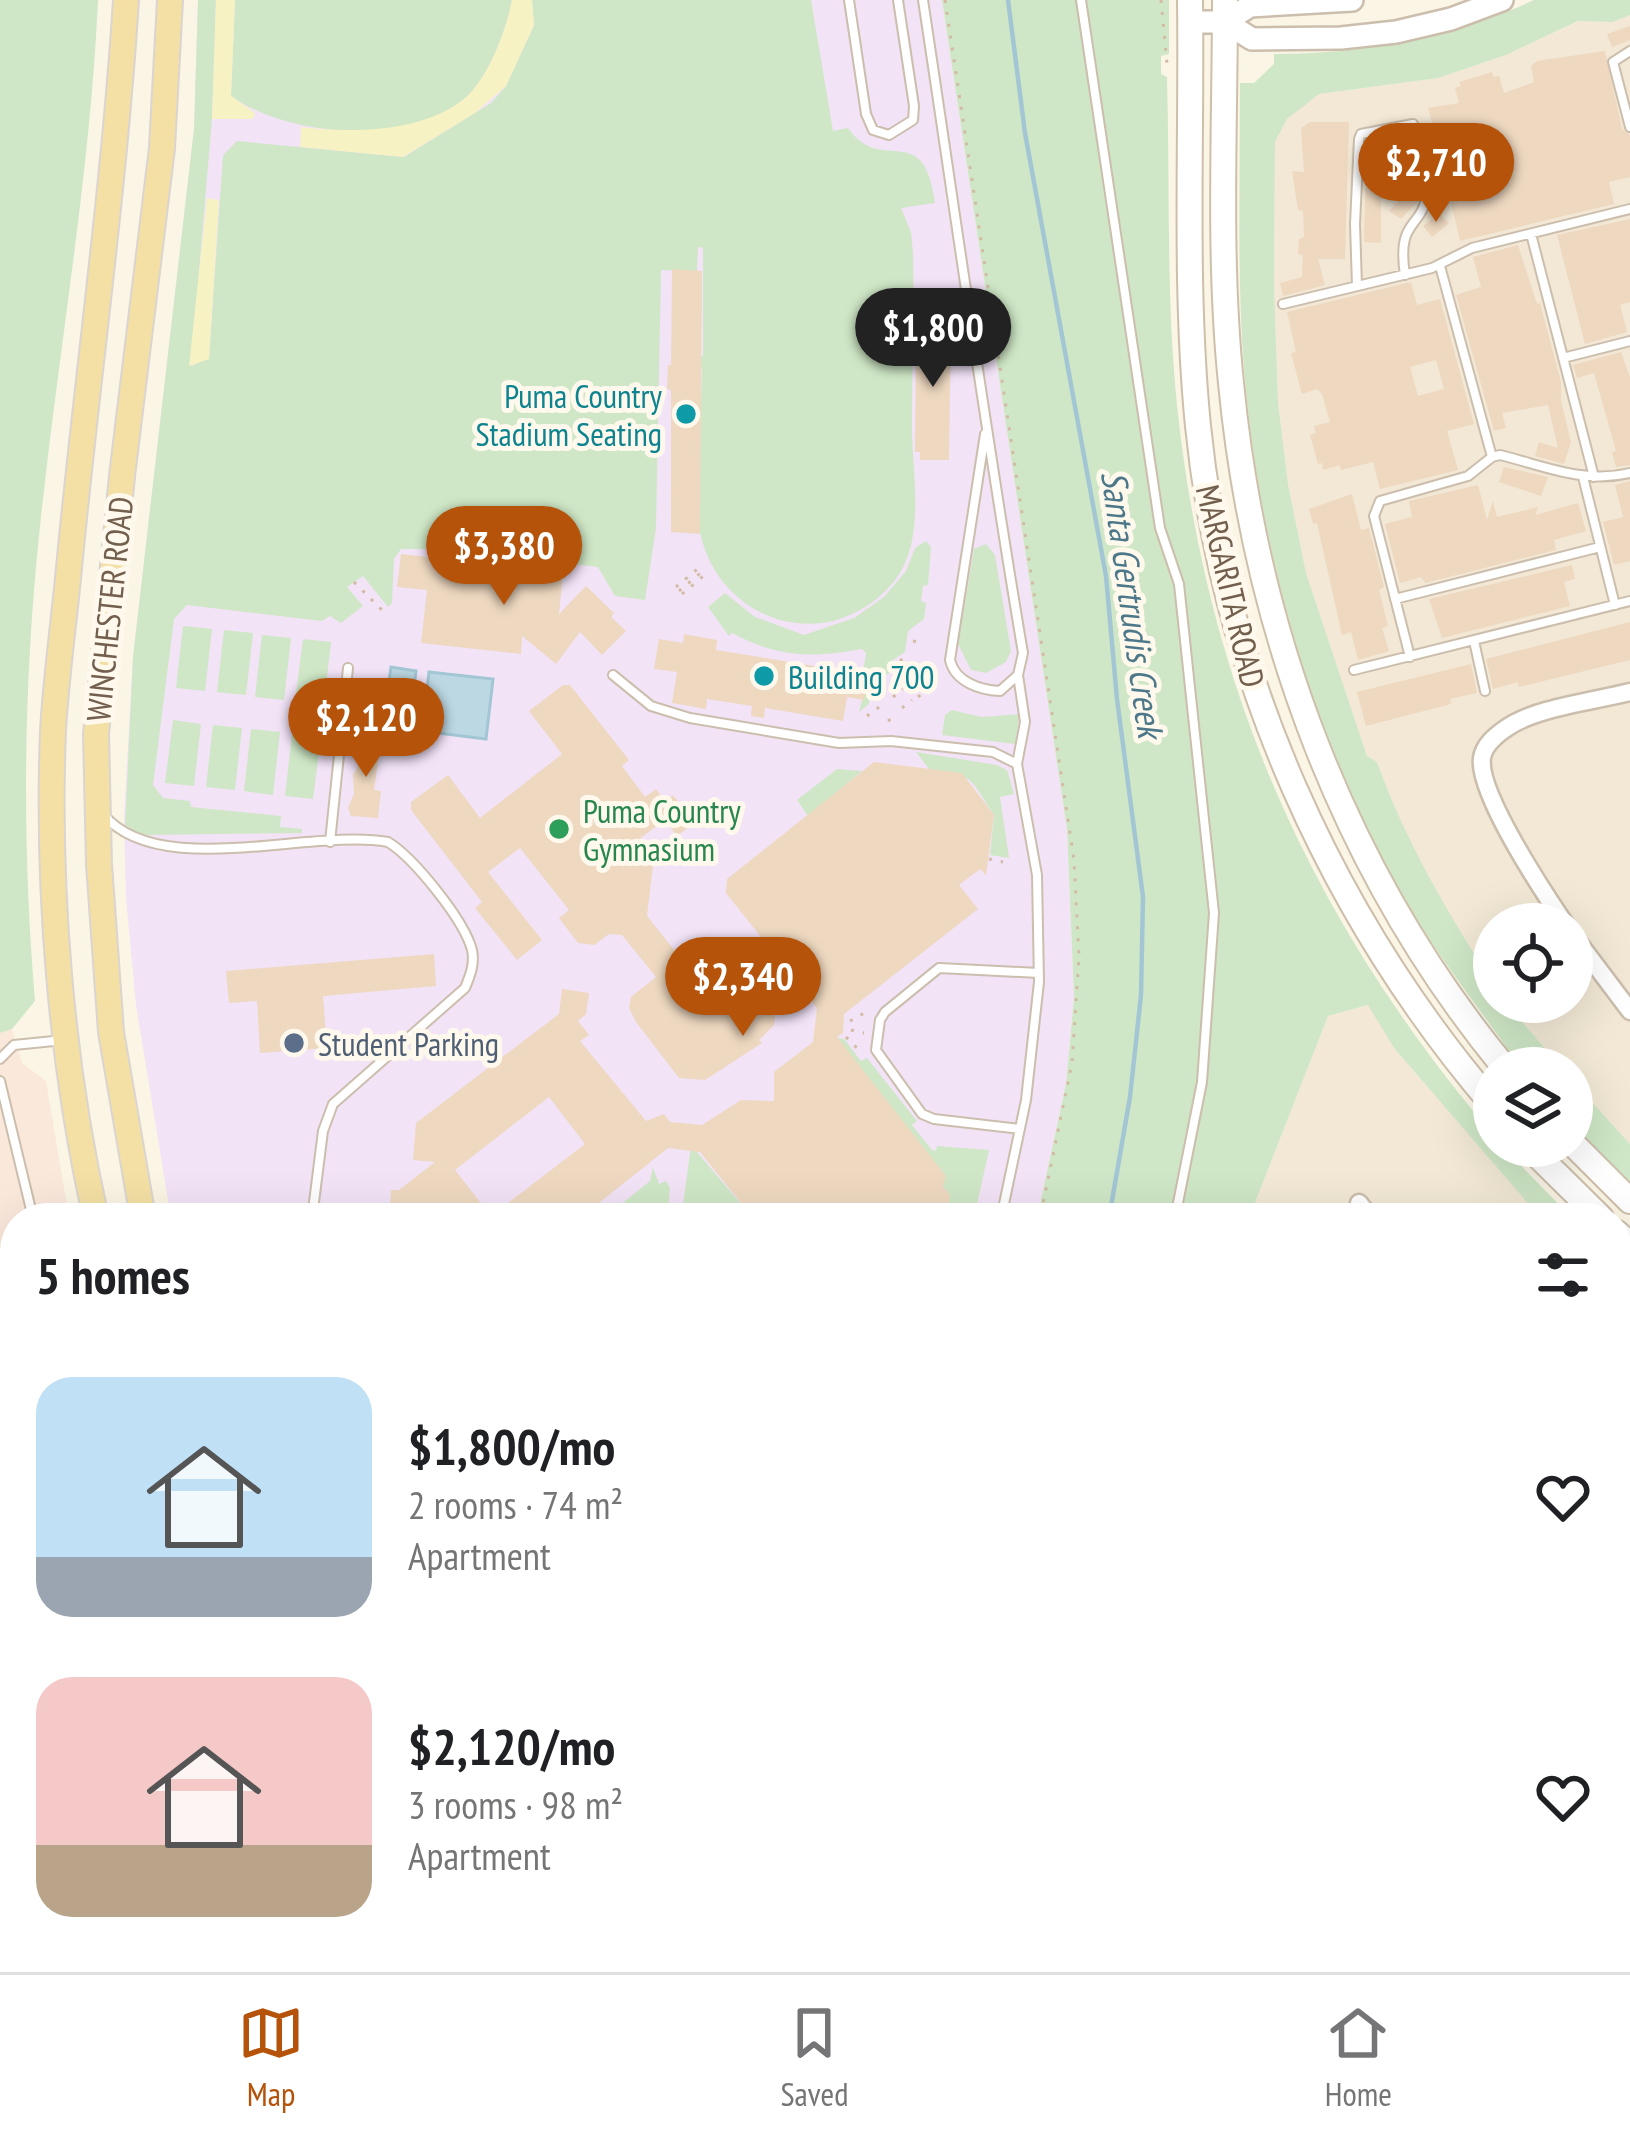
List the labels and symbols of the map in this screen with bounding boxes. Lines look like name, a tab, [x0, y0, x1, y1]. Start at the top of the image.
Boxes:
pin: $2,710	[1338, 123, 1534, 225]
pin: $1,800	[835, 288, 1031, 390]
place label: Puma Country Stadium Seating	[475, 374, 663, 455]
marker: Puma Country Stadium Seating	[673, 401, 699, 427]
water label: Santa Gertrudis Creek	[1091, 468, 1176, 744]
street label: MARGARITA ROAD	[1187, 480, 1275, 692]
street label: WINCHESTER ROAD	[76, 495, 142, 723]
pin: $3,380	[406, 506, 602, 608]
place label: Building 700	[788, 655, 934, 698]
marker: Building 700	[751, 663, 777, 689]
pin: $2,120	[268, 678, 464, 780]
place label: Puma Country Gymnasium	[583, 789, 741, 870]
marker: Puma Country Gymnasium	[546, 816, 572, 842]
pin: $2,340	[645, 937, 841, 1039]
place label: Student Parking	[318, 1022, 499, 1065]
marker: Student Parking	[281, 1030, 307, 1056]

